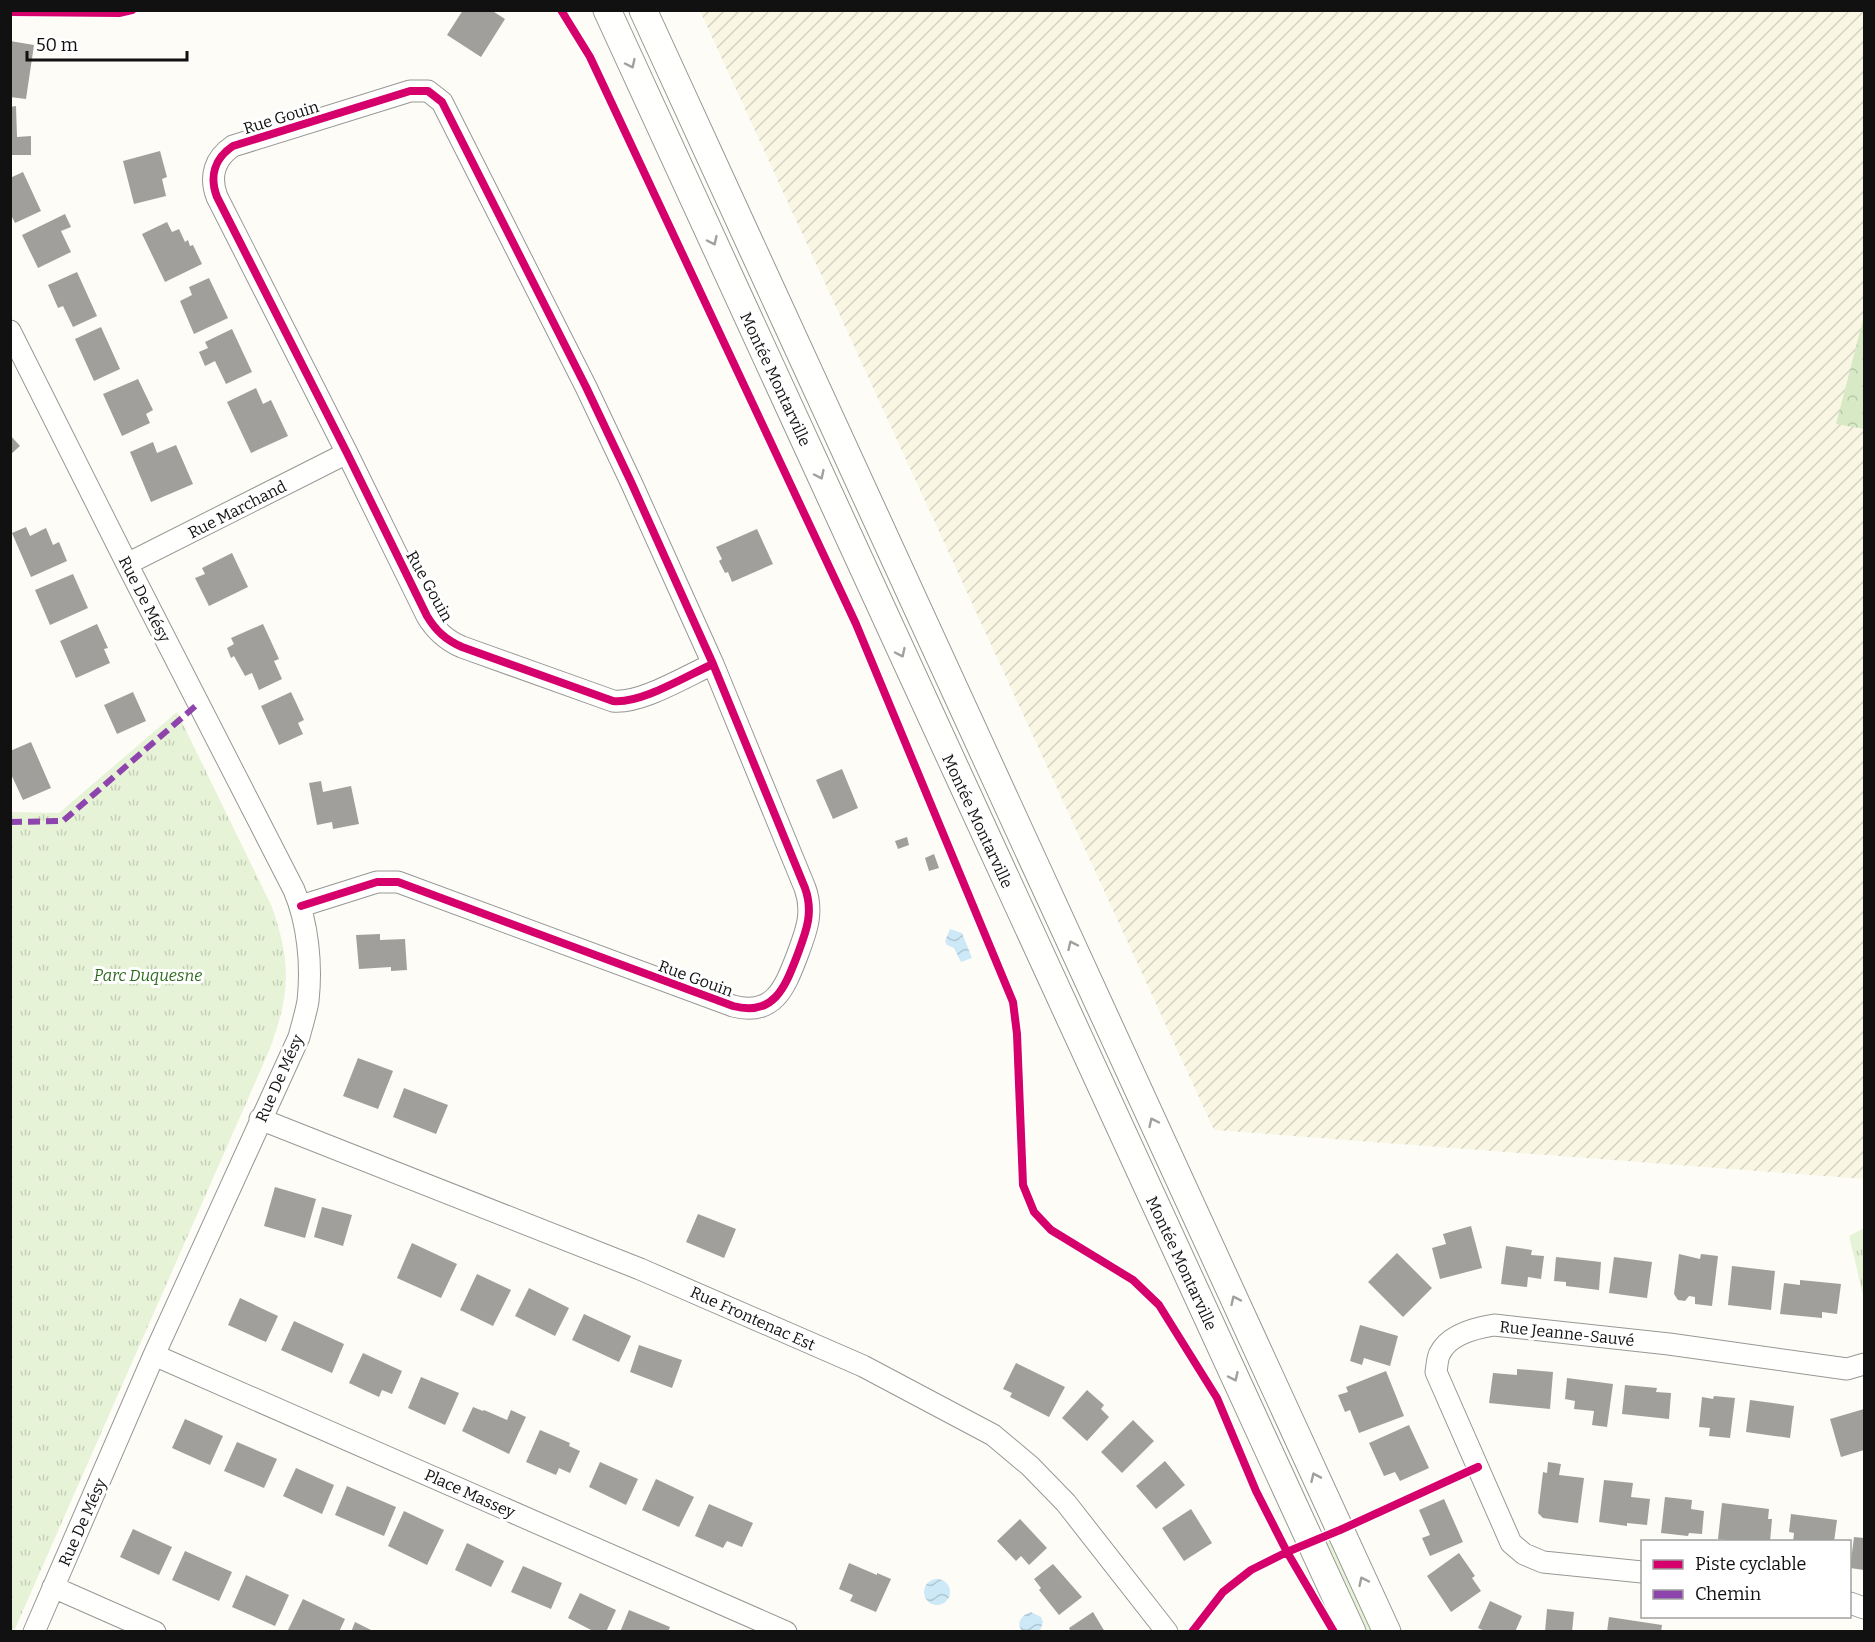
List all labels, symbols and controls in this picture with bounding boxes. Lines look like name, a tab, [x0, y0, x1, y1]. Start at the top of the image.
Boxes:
scale bar	[27, 24, 188, 62]
text: 50 m	[36, 34, 78, 56]
one-way arrow	[624, 57, 636, 68]
street label: Rue Gouin	[241, 97, 321, 138]
one-way arrow	[706, 234, 718, 245]
street label: Montée Montarville	[736, 309, 815, 449]
one-way arrow	[813, 469, 825, 480]
street label: Rue Marchand	[185, 476, 290, 542]
street label: Rue Gouin	[402, 548, 457, 625]
street label: Rue De Mésy	[115, 553, 175, 646]
one-way arrow	[894, 646, 906, 657]
street label: Montée Montarville	[938, 751, 1017, 891]
one-way arrow	[1067, 940, 1079, 951]
street label: Rue Gouin	[656, 956, 736, 1001]
park label: Parc Duquesne	[94, 966, 202, 985]
street label: Rue De Mésy	[252, 1031, 307, 1125]
one-way arrow	[1149, 1118, 1161, 1129]
street label: Montée Montarville	[1142, 1193, 1221, 1333]
street label: Rue Frontenac Est	[687, 1282, 818, 1355]
one-way arrow	[1230, 1295, 1242, 1306]
street label: Rue Jeanne-Sauvé	[1499, 1317, 1635, 1350]
one-way arrow	[1227, 1370, 1239, 1381]
street label: Place Massey	[422, 1465, 519, 1522]
one-way arrow	[1311, 1472, 1323, 1483]
street label: Rue De Mésy	[55, 1475, 110, 1569]
legend	[1641, 1540, 1851, 1618]
text: Piste cyclable	[1695, 1553, 1806, 1575]
one-way arrow	[1359, 1576, 1371, 1587]
text: Chemin	[1695, 1583, 1762, 1605]

